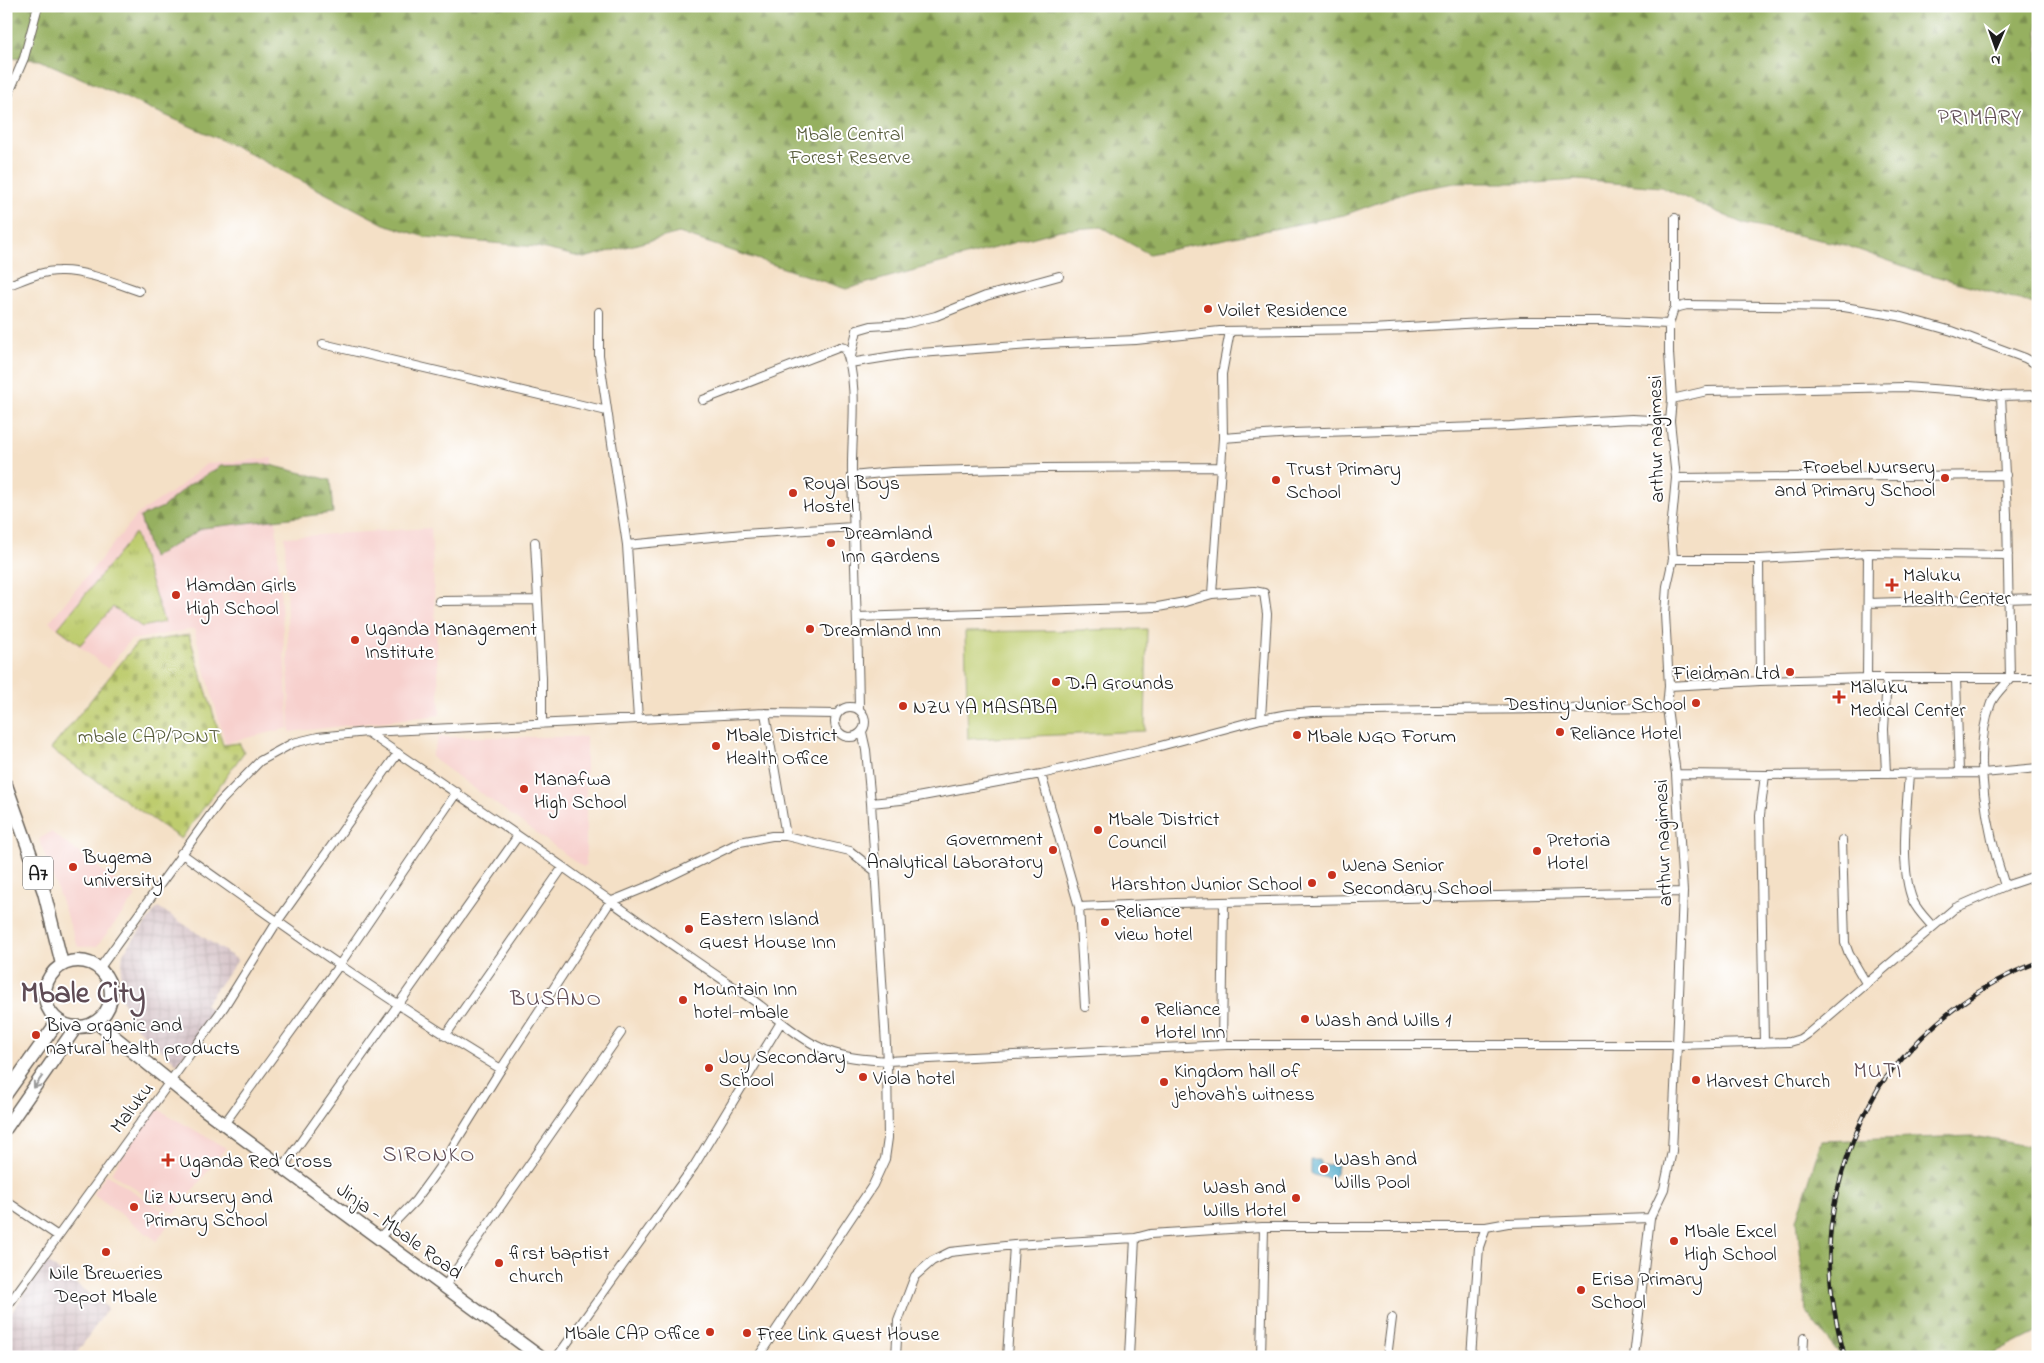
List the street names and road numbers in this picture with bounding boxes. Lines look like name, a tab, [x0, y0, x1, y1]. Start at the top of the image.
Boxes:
street label: arthur nagimesi	[1642, 375, 1674, 503]
street label: arthur nagimesi	[1648, 779, 1682, 907]
road number: A7	[23, 856, 53, 890]
street label: Maluku	[104, 1077, 162, 1140]
street label: Jinja - Mbale Road	[329, 1176, 468, 1288]

